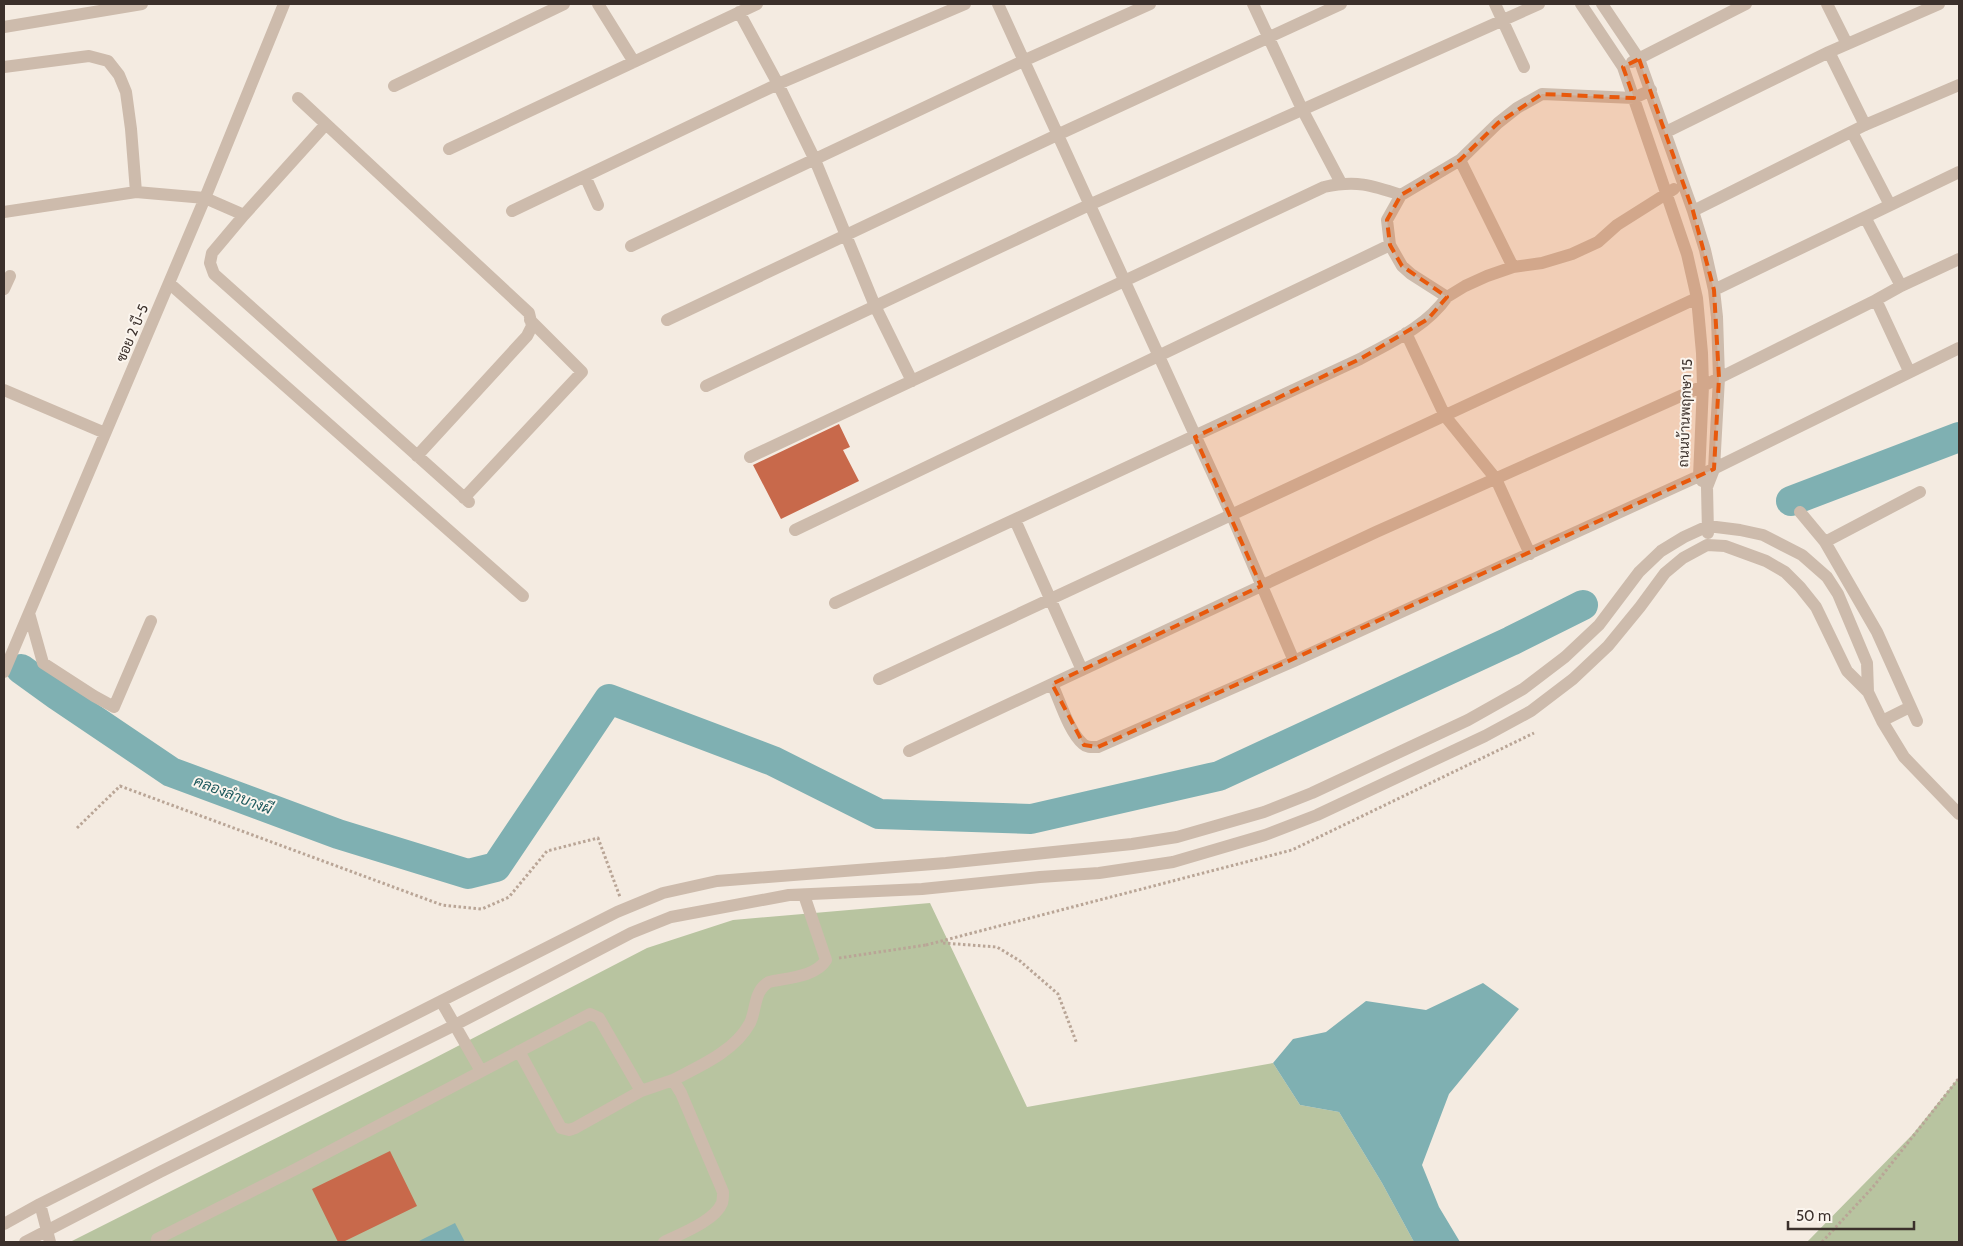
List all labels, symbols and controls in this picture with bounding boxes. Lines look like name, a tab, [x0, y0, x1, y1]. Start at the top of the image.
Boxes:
street label: ซอย 2 บี-5	[112, 301, 152, 365]
street label: ถนนบ้านพฤกษา 15	[1674, 358, 1696, 468]
water label: คลองลำบางผี	[191, 771, 276, 819]
scale bar	[1788, 1198, 1914, 1230]
text: 50 m	[1796, 1207, 1831, 1225]

